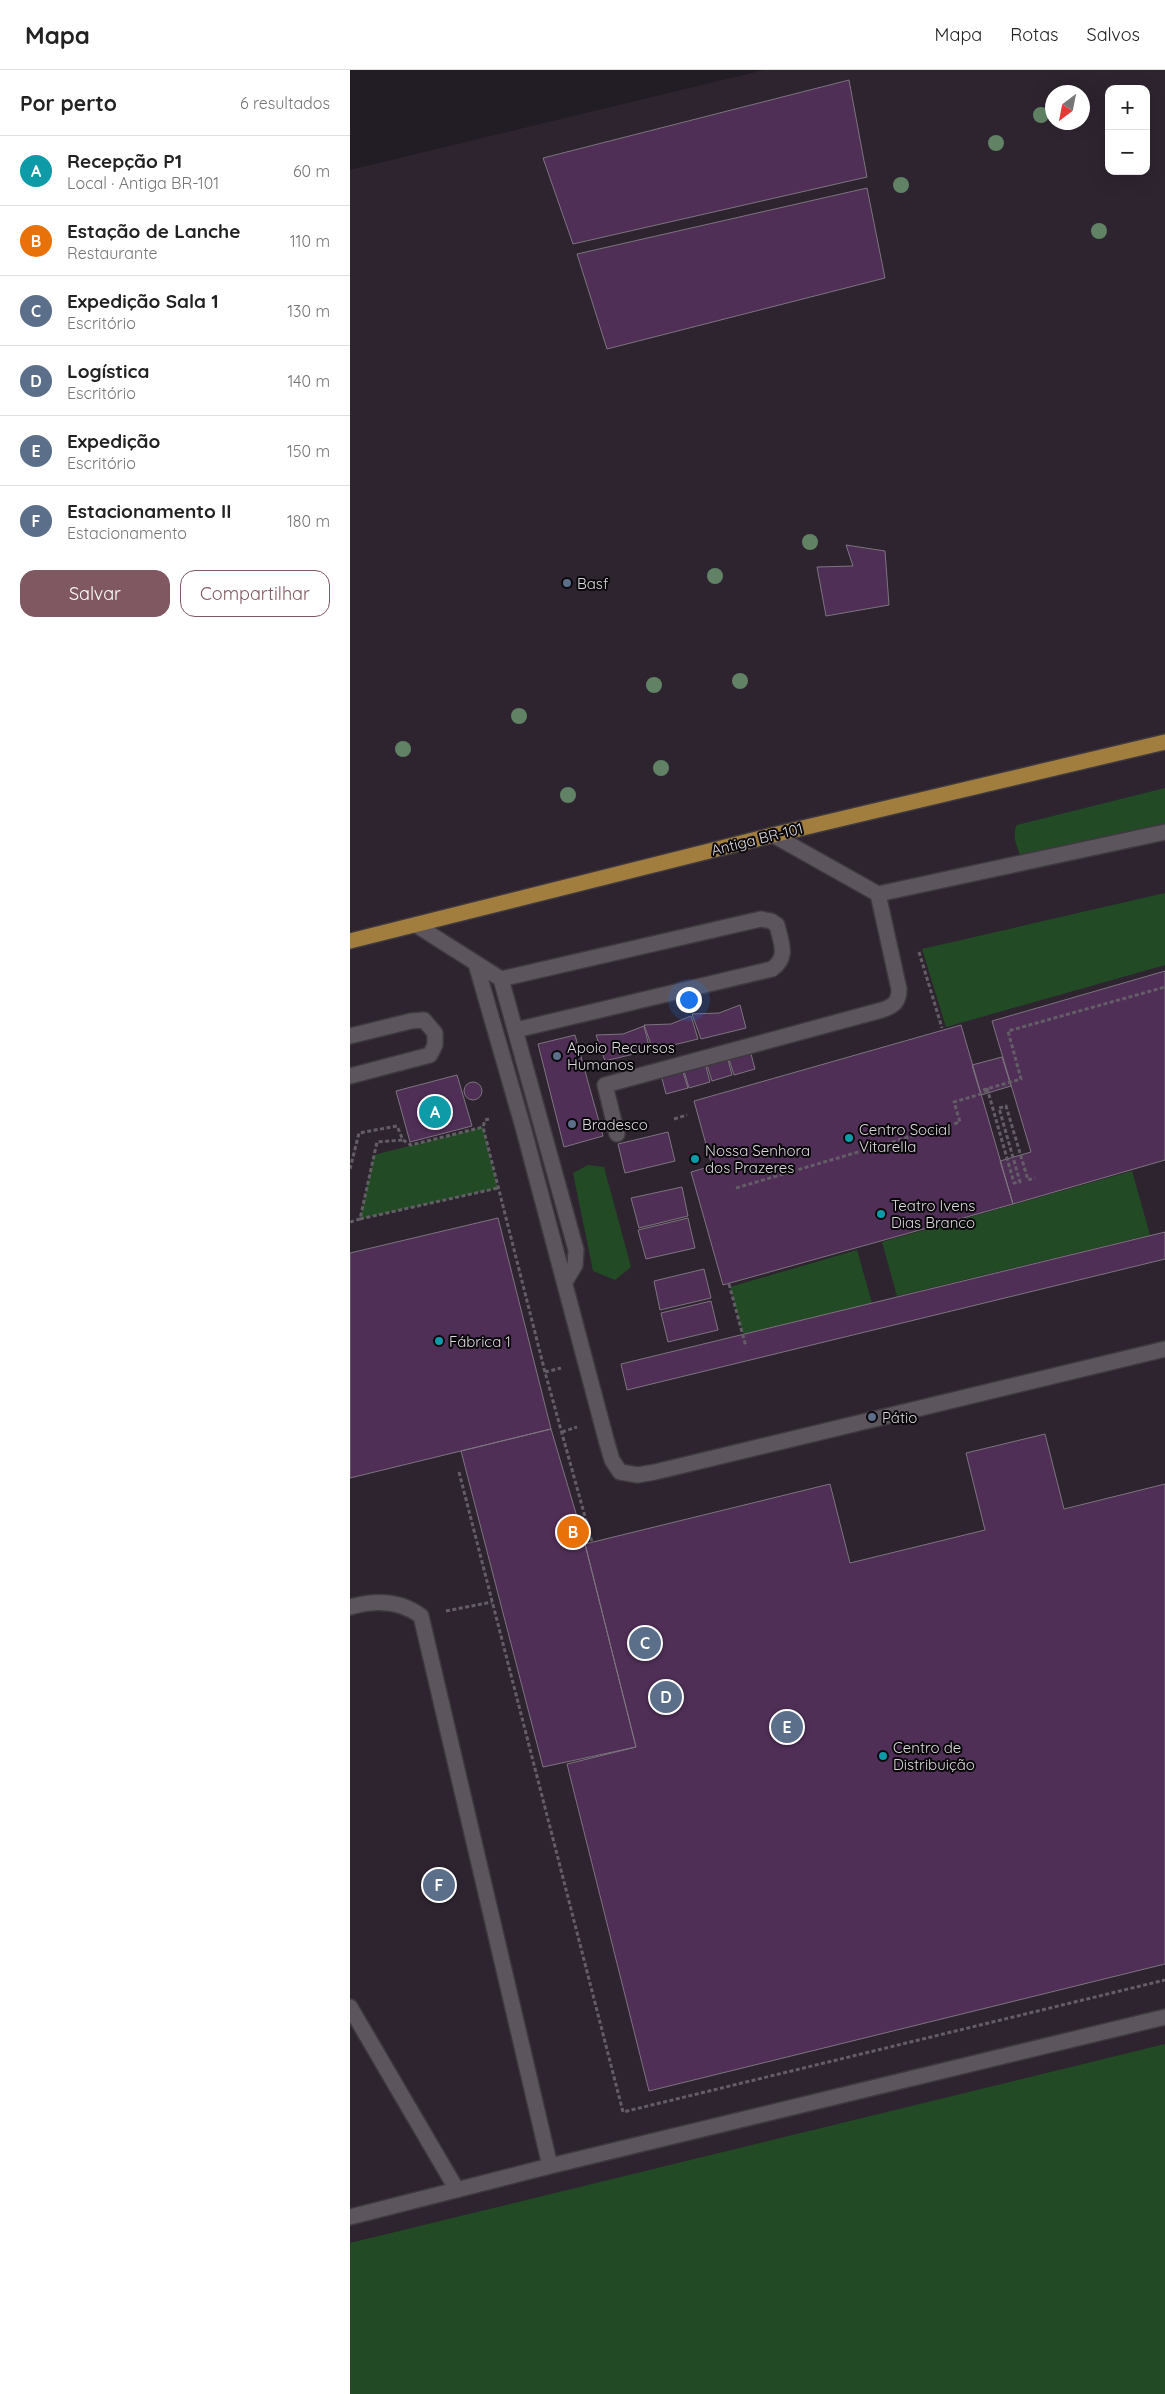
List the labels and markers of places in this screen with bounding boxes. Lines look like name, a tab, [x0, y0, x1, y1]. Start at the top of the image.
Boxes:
place label: Basf	[577, 574, 609, 593]
marker: Basf	[561, 577, 573, 589]
place label: Apoio Recursos Humanos	[567, 1038, 675, 1074]
marker: Apoio Recursos Humanos	[551, 1050, 563, 1062]
pin: A	[419, 1093, 451, 1131]
place label: Bradesco	[582, 1115, 648, 1134]
marker: Bradesco	[566, 1118, 578, 1130]
place label: Centro Social Vitarella	[859, 1120, 951, 1156]
marker: Centro Social Vitarella	[843, 1132, 855, 1144]
place label: Nossa Senhora dos Prazeres	[705, 1141, 810, 1177]
marker: Nossa Senhora dos Prazeres	[689, 1153, 701, 1165]
place label: Teatro Ivens Dias Branco	[891, 1196, 975, 1232]
marker: Teatro Ivens Dias Branco	[875, 1208, 887, 1220]
place label: Fábrica 1	[449, 1332, 511, 1351]
marker: Fábrica 1	[433, 1335, 445, 1347]
place label: Pátio	[882, 1408, 917, 1427]
marker: Pátio	[866, 1411, 878, 1423]
pin: B	[557, 1513, 589, 1551]
pin: C	[629, 1624, 661, 1662]
pin: D	[650, 1678, 682, 1716]
pin: E	[771, 1708, 803, 1746]
place label: Centro de Distribuição	[893, 1738, 975, 1774]
marker: Centro de Distribuição	[877, 1750, 889, 1762]
pin: F	[423, 1866, 455, 1904]

